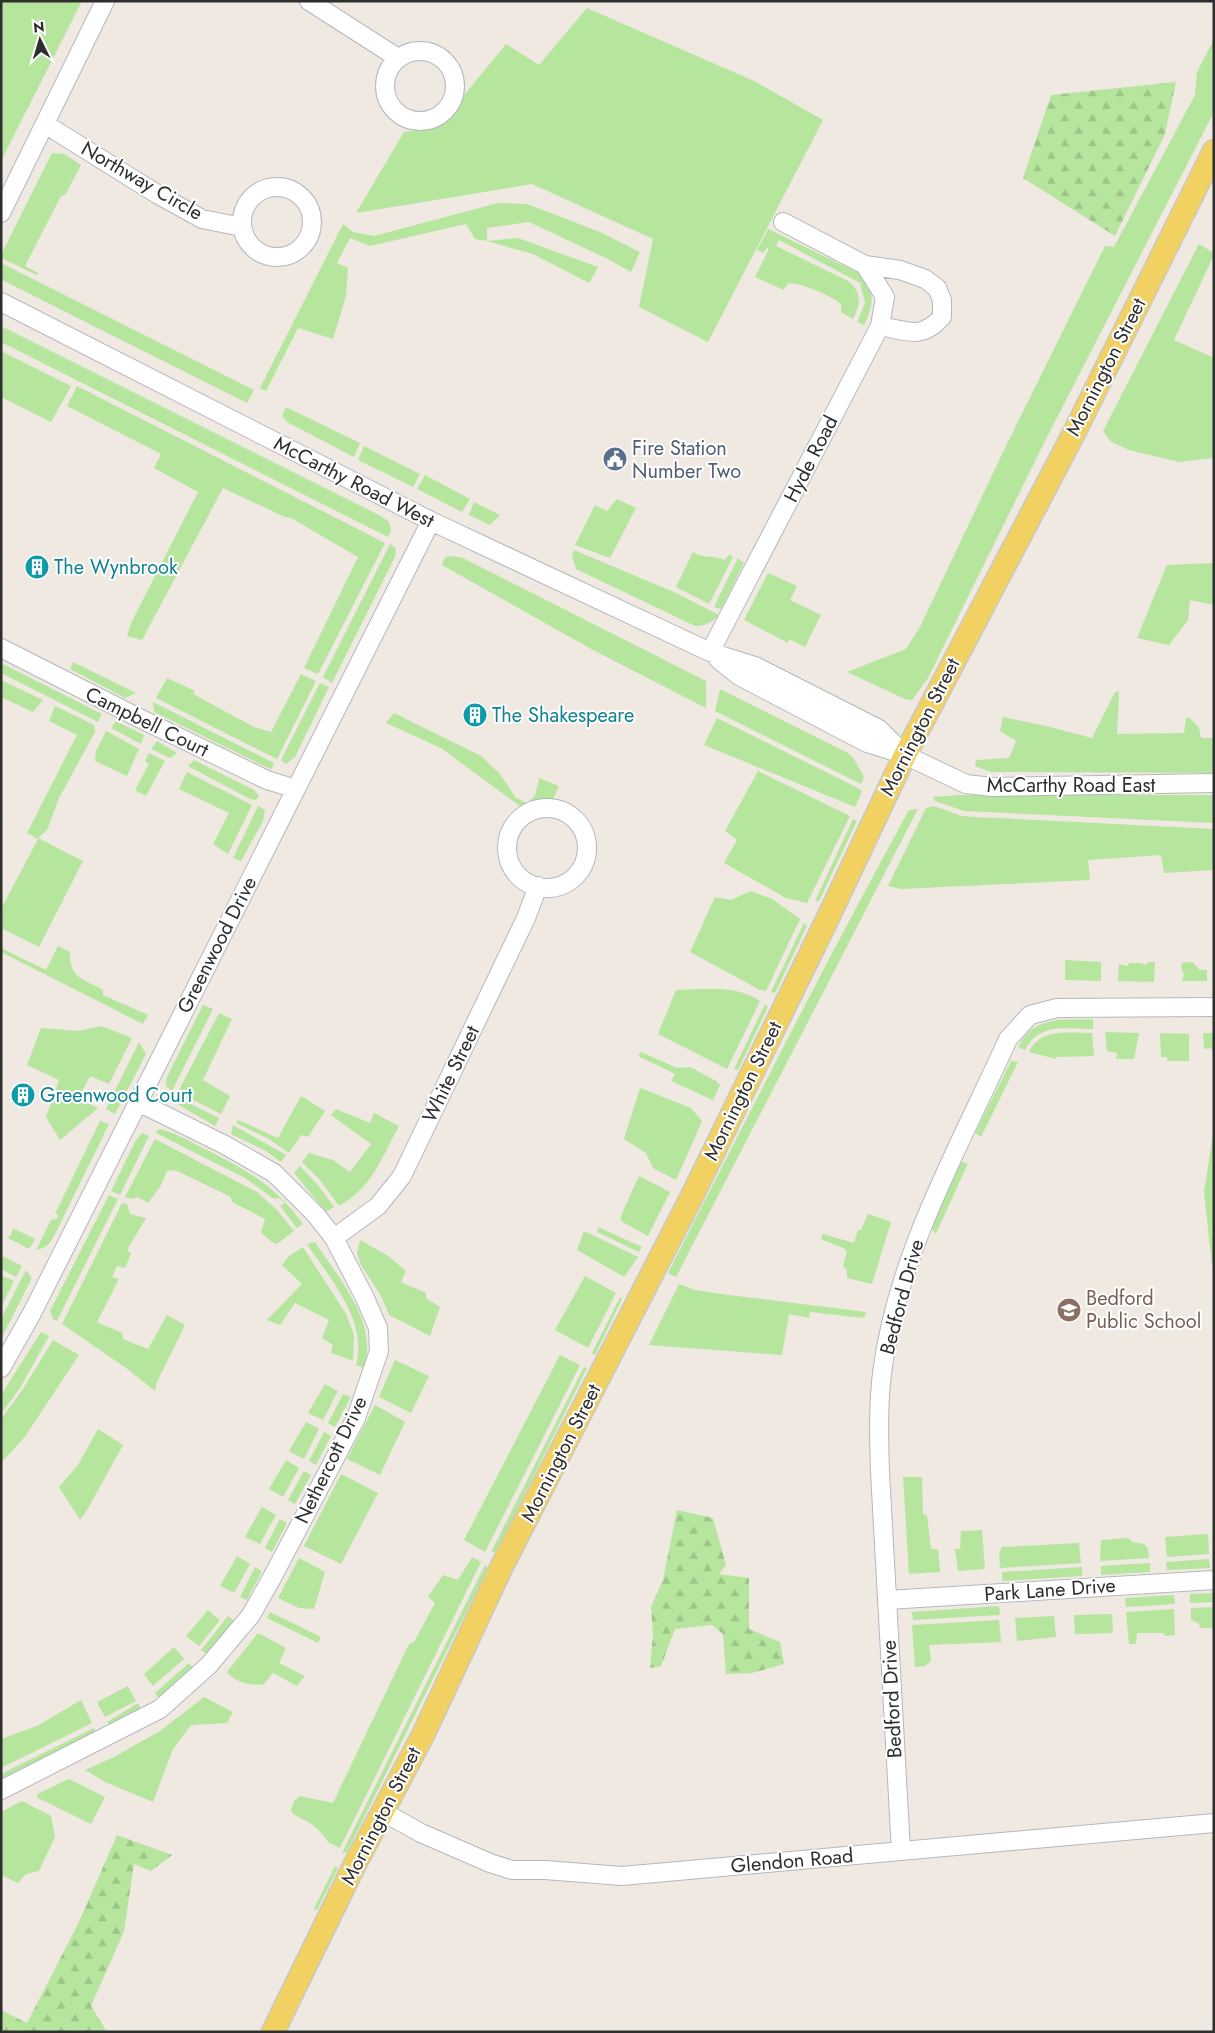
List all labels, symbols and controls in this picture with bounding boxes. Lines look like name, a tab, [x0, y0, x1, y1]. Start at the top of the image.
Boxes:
north arrow	[15, 15, 65, 65]
text: N	[32, 17, 45, 37]
street label: Northway Circle	[76, 134, 208, 228]
street label: Mornington Street	[1059, 293, 1153, 441]
street label: Hyde Road	[777, 411, 845, 507]
street label: McCarthy Road West	[269, 429, 439, 535]
place label: Fire Station Number Two	[632, 434, 741, 486]
public building icon: Fire Station Number Two	[602, 446, 628, 472]
place label: The Wynbrook	[54, 553, 178, 582]
building icon: The Wynbrook	[24, 554, 50, 580]
street label: Mornington Street	[873, 653, 967, 801]
street label: Campbell Court	[80, 680, 214, 764]
place label: The Shakespeare	[492, 701, 634, 730]
building icon: The Shakespeare	[462, 702, 488, 728]
street label: McCarthy Road East	[987, 771, 1155, 800]
street label: Greenwood Drive	[170, 872, 264, 1018]
street label: Mornington Street	[697, 1016, 789, 1165]
street label: White Street	[415, 1021, 487, 1127]
place label: Greenwood Court	[40, 1081, 193, 1110]
building icon: Greenwood Court	[10, 1082, 36, 1108]
street label: Bedford Drive	[873, 1236, 931, 1358]
place label: Bedford Public School	[1086, 1284, 1201, 1336]
school or university icon: Bedford Public School	[1056, 1297, 1082, 1323]
street label: Mornington Street	[514, 1379, 608, 1527]
street label: Nethercott Drive	[288, 1391, 374, 1529]
street label: Park Lane Drive	[983, 1571, 1117, 1609]
street label: Bedford Drive	[874, 1639, 910, 1759]
street label: Mornington Street	[334, 1742, 428, 1890]
street label: Glendon Road	[730, 1841, 854, 1881]

